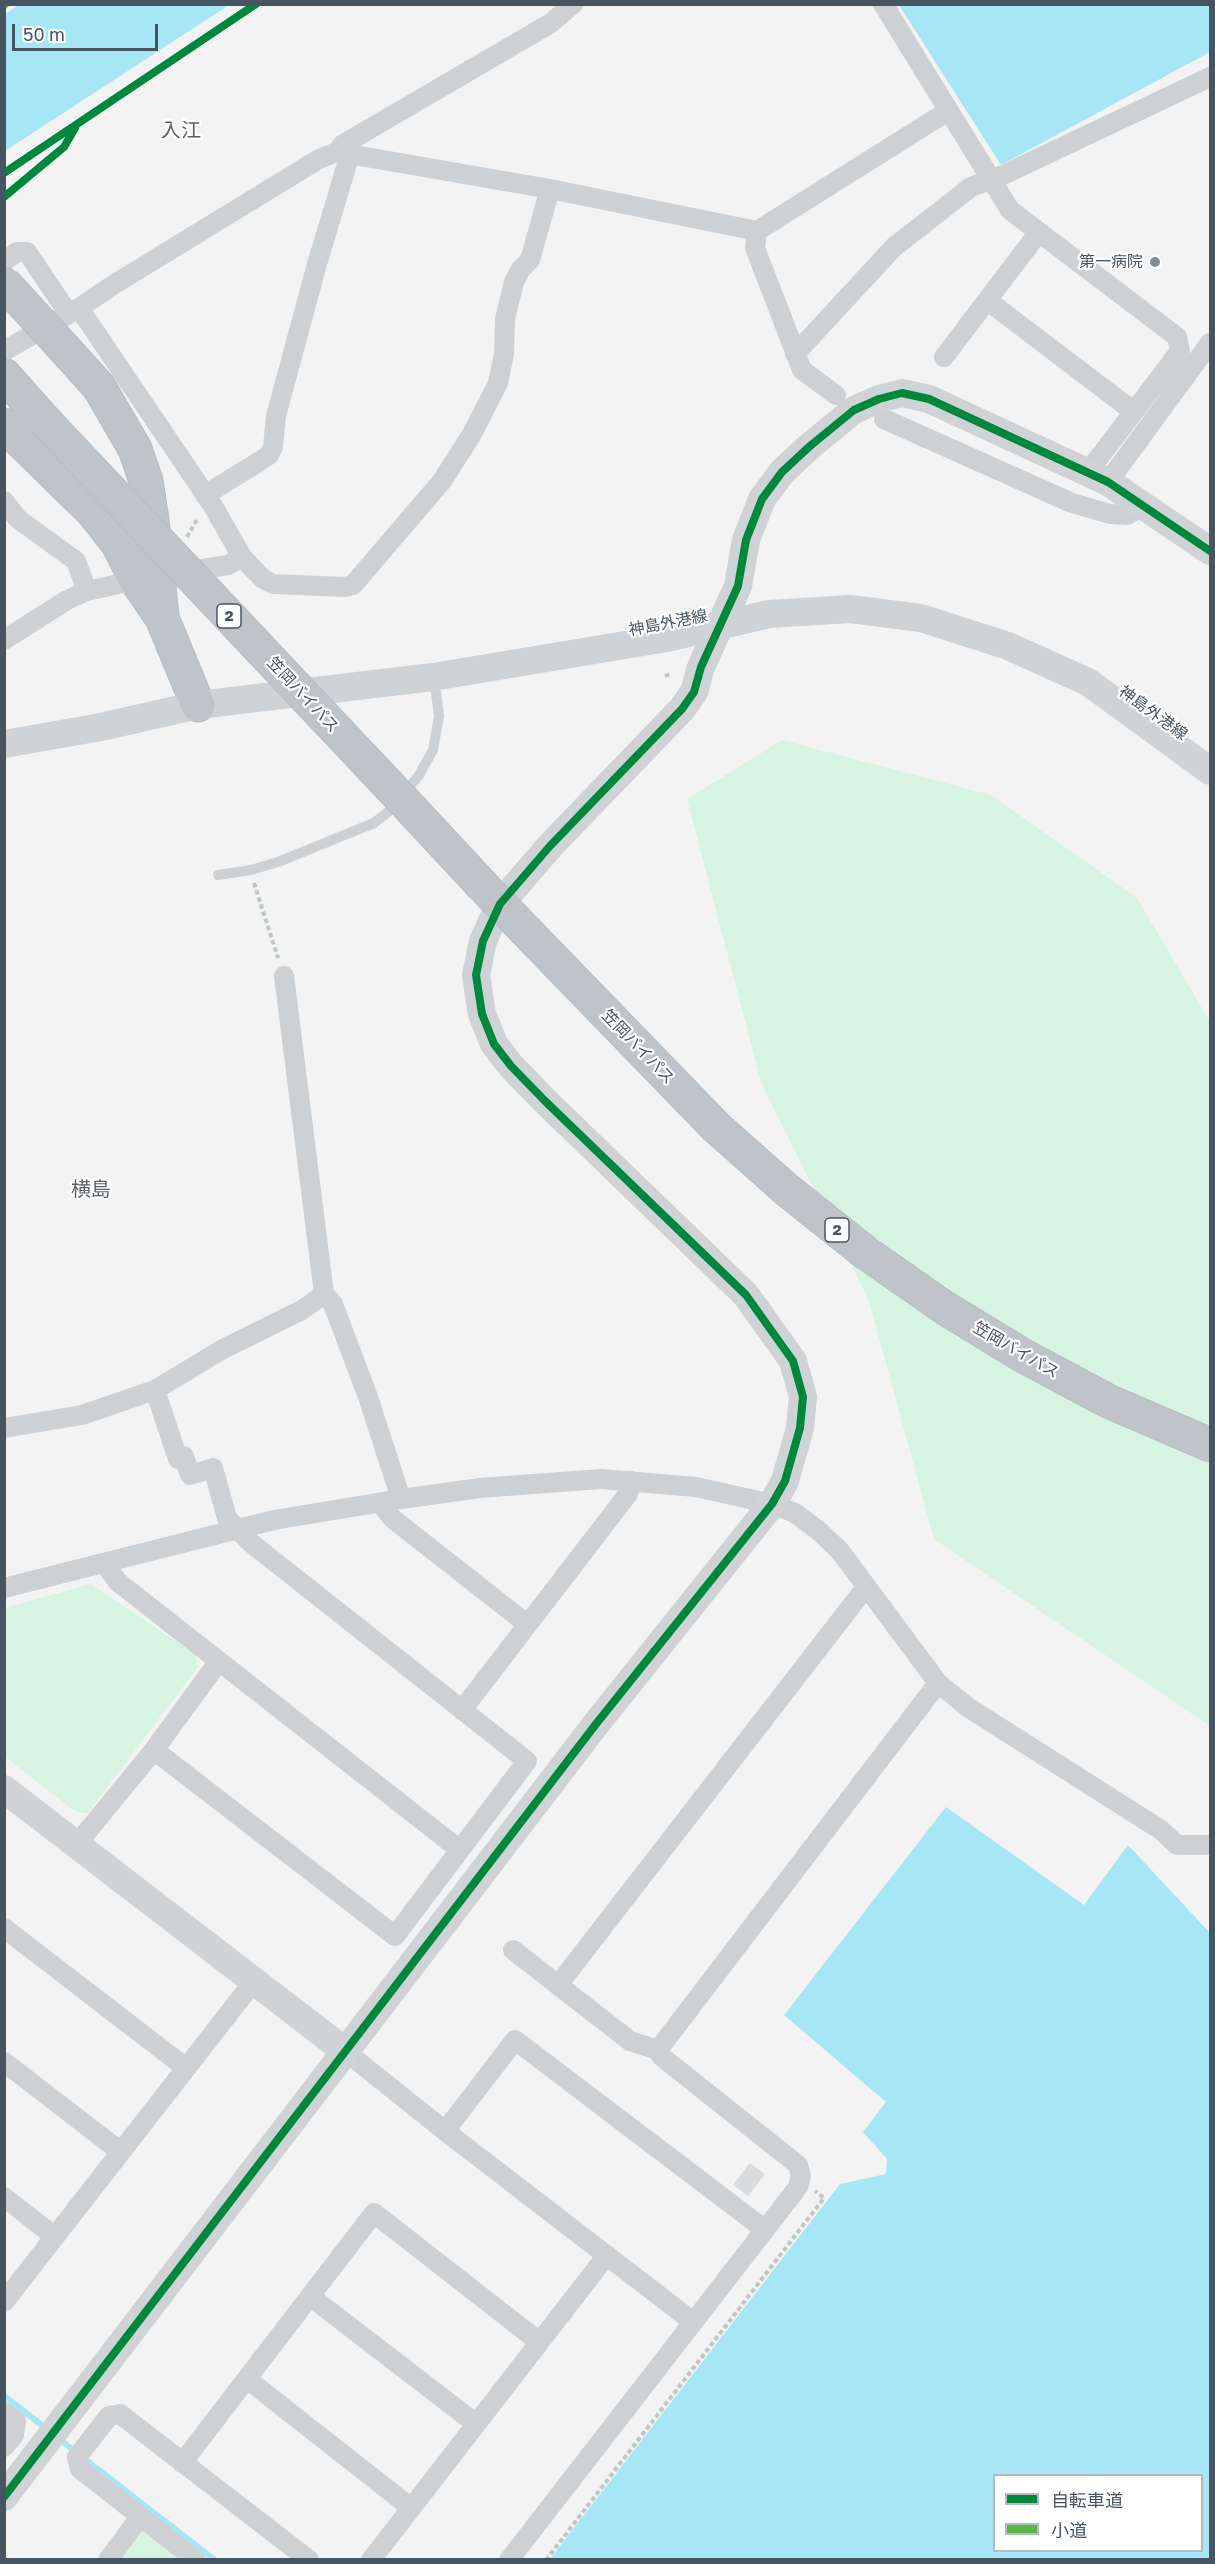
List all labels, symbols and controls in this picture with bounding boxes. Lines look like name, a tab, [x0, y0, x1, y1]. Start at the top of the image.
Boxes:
scale bar	[15, 12, 160, 50]
text: 50 m	[23, 23, 65, 45]
district label: 入江	[161, 119, 201, 143]
place label: 第一病院	[1079, 252, 1143, 272]
marker: 第一病院	[1148, 255, 1162, 269]
road number: 2	[217, 604, 241, 628]
street label: 神島外港線	[627, 606, 709, 640]
street label: 笠岡バイパス	[263, 653, 343, 737]
street label: 神島外港線	[1115, 682, 1191, 744]
street label: 笠岡バイパス	[598, 1006, 678, 1088]
district label: 横島	[71, 1178, 111, 1202]
road number: 2	[825, 1218, 849, 1242]
street label: 笠岡バイパス	[970, 1318, 1062, 1382]
legend	[993, 2474, 1203, 2552]
text: 自転車道	[1051, 2489, 1123, 2511]
text: 小道	[1051, 2519, 1087, 2541]

